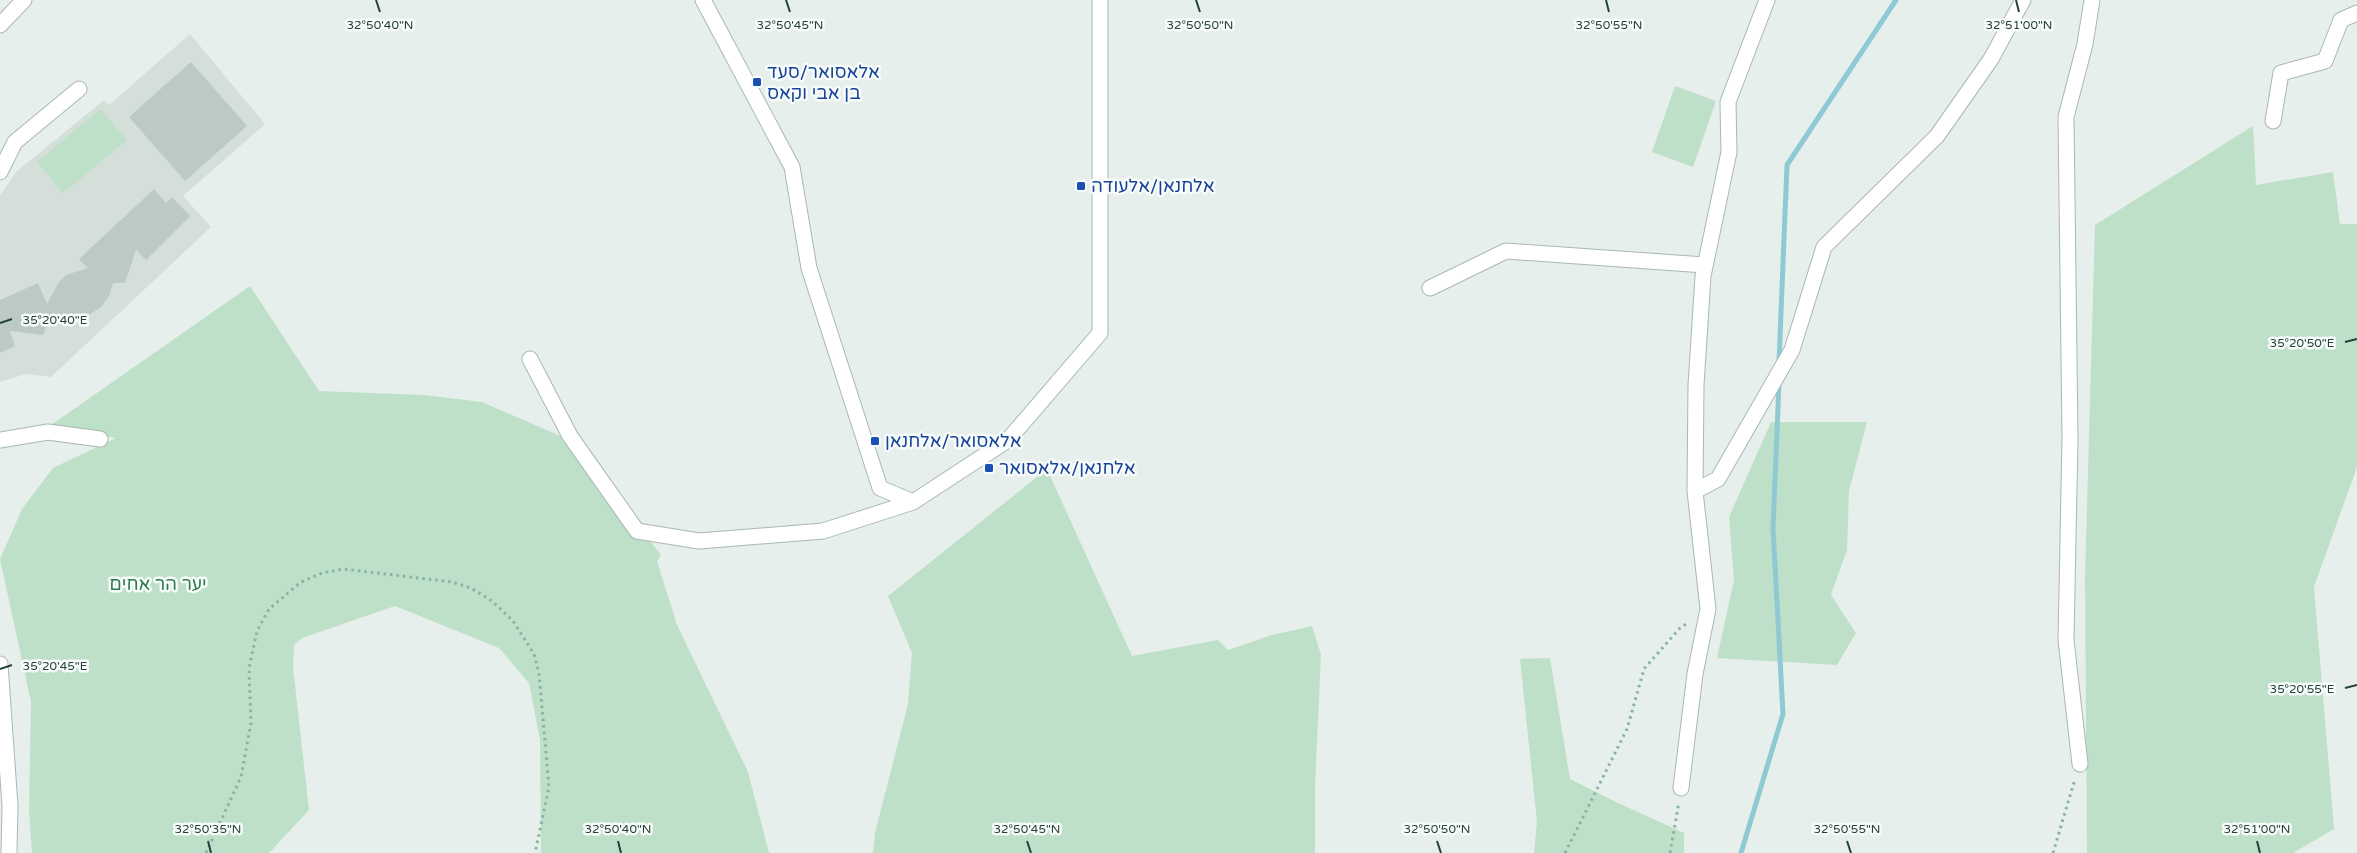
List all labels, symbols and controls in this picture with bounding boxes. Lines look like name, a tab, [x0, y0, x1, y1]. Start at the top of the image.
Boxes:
text: 32°50'40"N	[347, 18, 414, 32]
text: 32°50'45"N	[757, 18, 824, 32]
text: 32°50'50"N	[1167, 18, 1234, 32]
text: 32°50'55"N	[1576, 18, 1643, 32]
text: 32°51'00"N	[1986, 18, 2053, 32]
place label: אלאסואר/סעד בן אבי וקאס	[767, 61, 880, 104]
marker: אלאסואר/סעד בן אבי וקאס	[751, 76, 763, 88]
place label: אלחנאן/אלעודה	[1091, 175, 1215, 197]
marker: אלחנאן/אלעודה	[1075, 180, 1087, 192]
text: 35°20'40"E	[23, 313, 88, 327]
text: 35°20'50"E	[2270, 336, 2335, 350]
place label: אלאסואר/אלחנאן	[885, 430, 1022, 452]
marker: אלאסואר/אלחנאן	[869, 435, 881, 447]
place label: אלחנאן/אלאסואר	[999, 457, 1136, 479]
marker: אלחנאן/אלאסואר	[983, 462, 995, 474]
park label: יער הר אחים	[109, 573, 207, 595]
text: 35°20'45"E	[23, 659, 88, 673]
text: 35°20'55"E	[2270, 682, 2335, 696]
text: 32°50'35"N	[175, 822, 242, 836]
text: 32°50'40"N	[585, 822, 652, 836]
text: 32°50'45"N	[994, 822, 1061, 836]
text: 32°50'50"N	[1404, 822, 1471, 836]
text: 32°50'55"N	[1814, 822, 1881, 836]
text: 32°51'00"N	[2224, 822, 2291, 836]

